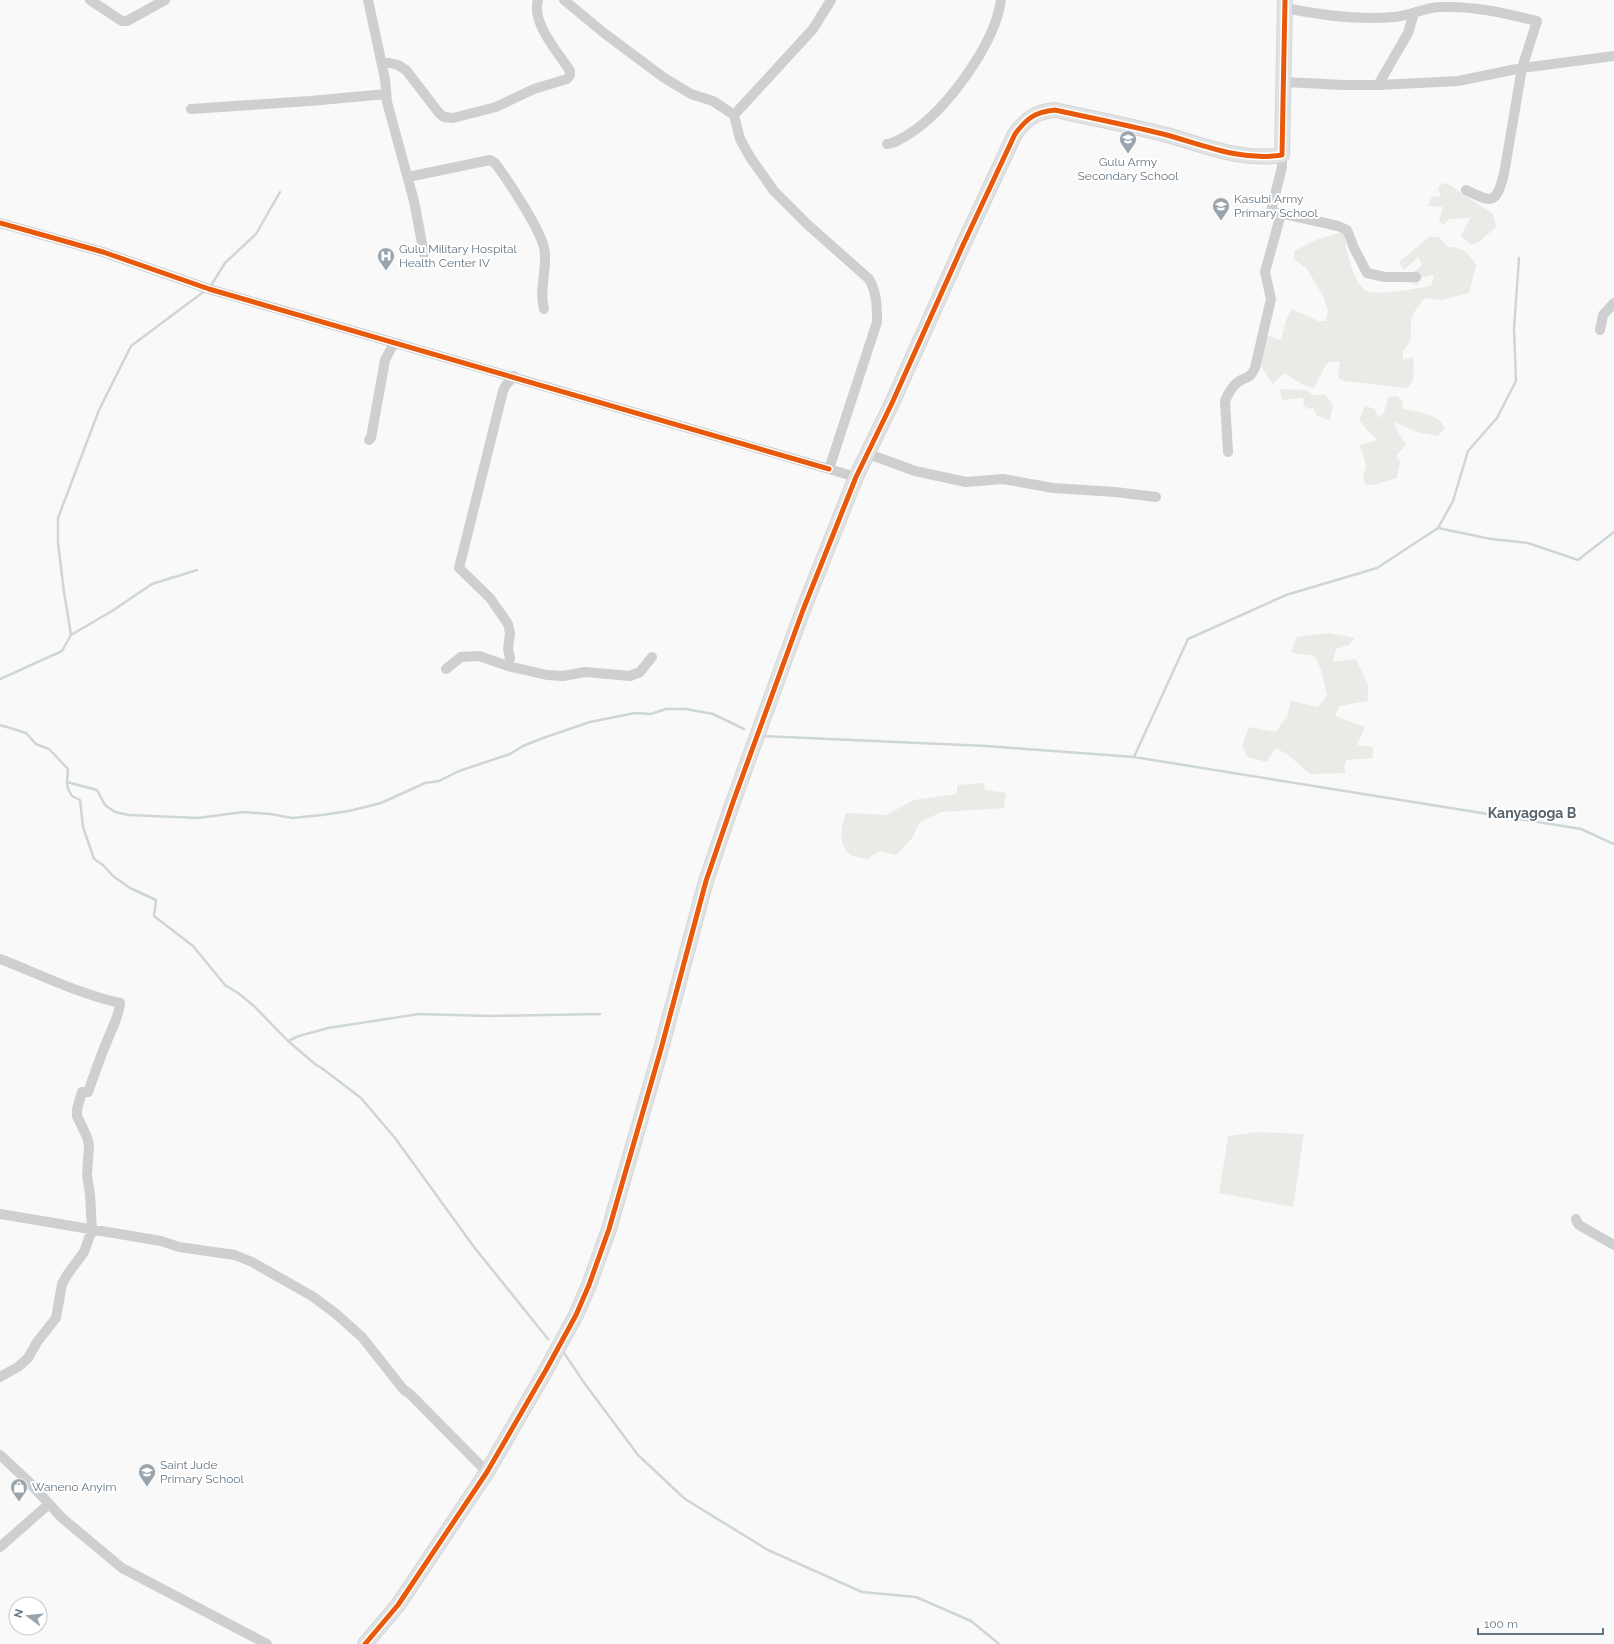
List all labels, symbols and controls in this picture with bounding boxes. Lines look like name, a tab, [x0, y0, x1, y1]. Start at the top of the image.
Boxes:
school or university icon: Gulu Army Secondary School	[1118, 129, 1138, 154]
place label: Gulu Army Secondary School	[1078, 155, 1179, 183]
place label: Kasubi Army Primary School	[1234, 192, 1318, 220]
school or university icon: Kasubi Army Primary School	[1211, 196, 1231, 221]
place label: Gulu Military Hospital Health Center IV	[399, 242, 517, 270]
hospital icon: Gulu Military Hospital Health Center IV	[376, 246, 396, 271]
district label: Kanyagoga B	[1488, 805, 1577, 821]
place label: Saint Jude Primary School	[160, 1458, 244, 1486]
school or university icon: Saint Jude Primary School	[137, 1462, 157, 1487]
shop icon: Waneno Anyim	[9, 1477, 29, 1502]
place label: Waneno Anyim	[32, 1480, 116, 1494]
north arrow	[8, 1596, 48, 1636]
text: N	[11, 1608, 26, 1619]
scale bar	[1478, 1610, 1603, 1636]
text: 100 m	[1484, 1617, 1518, 1631]

